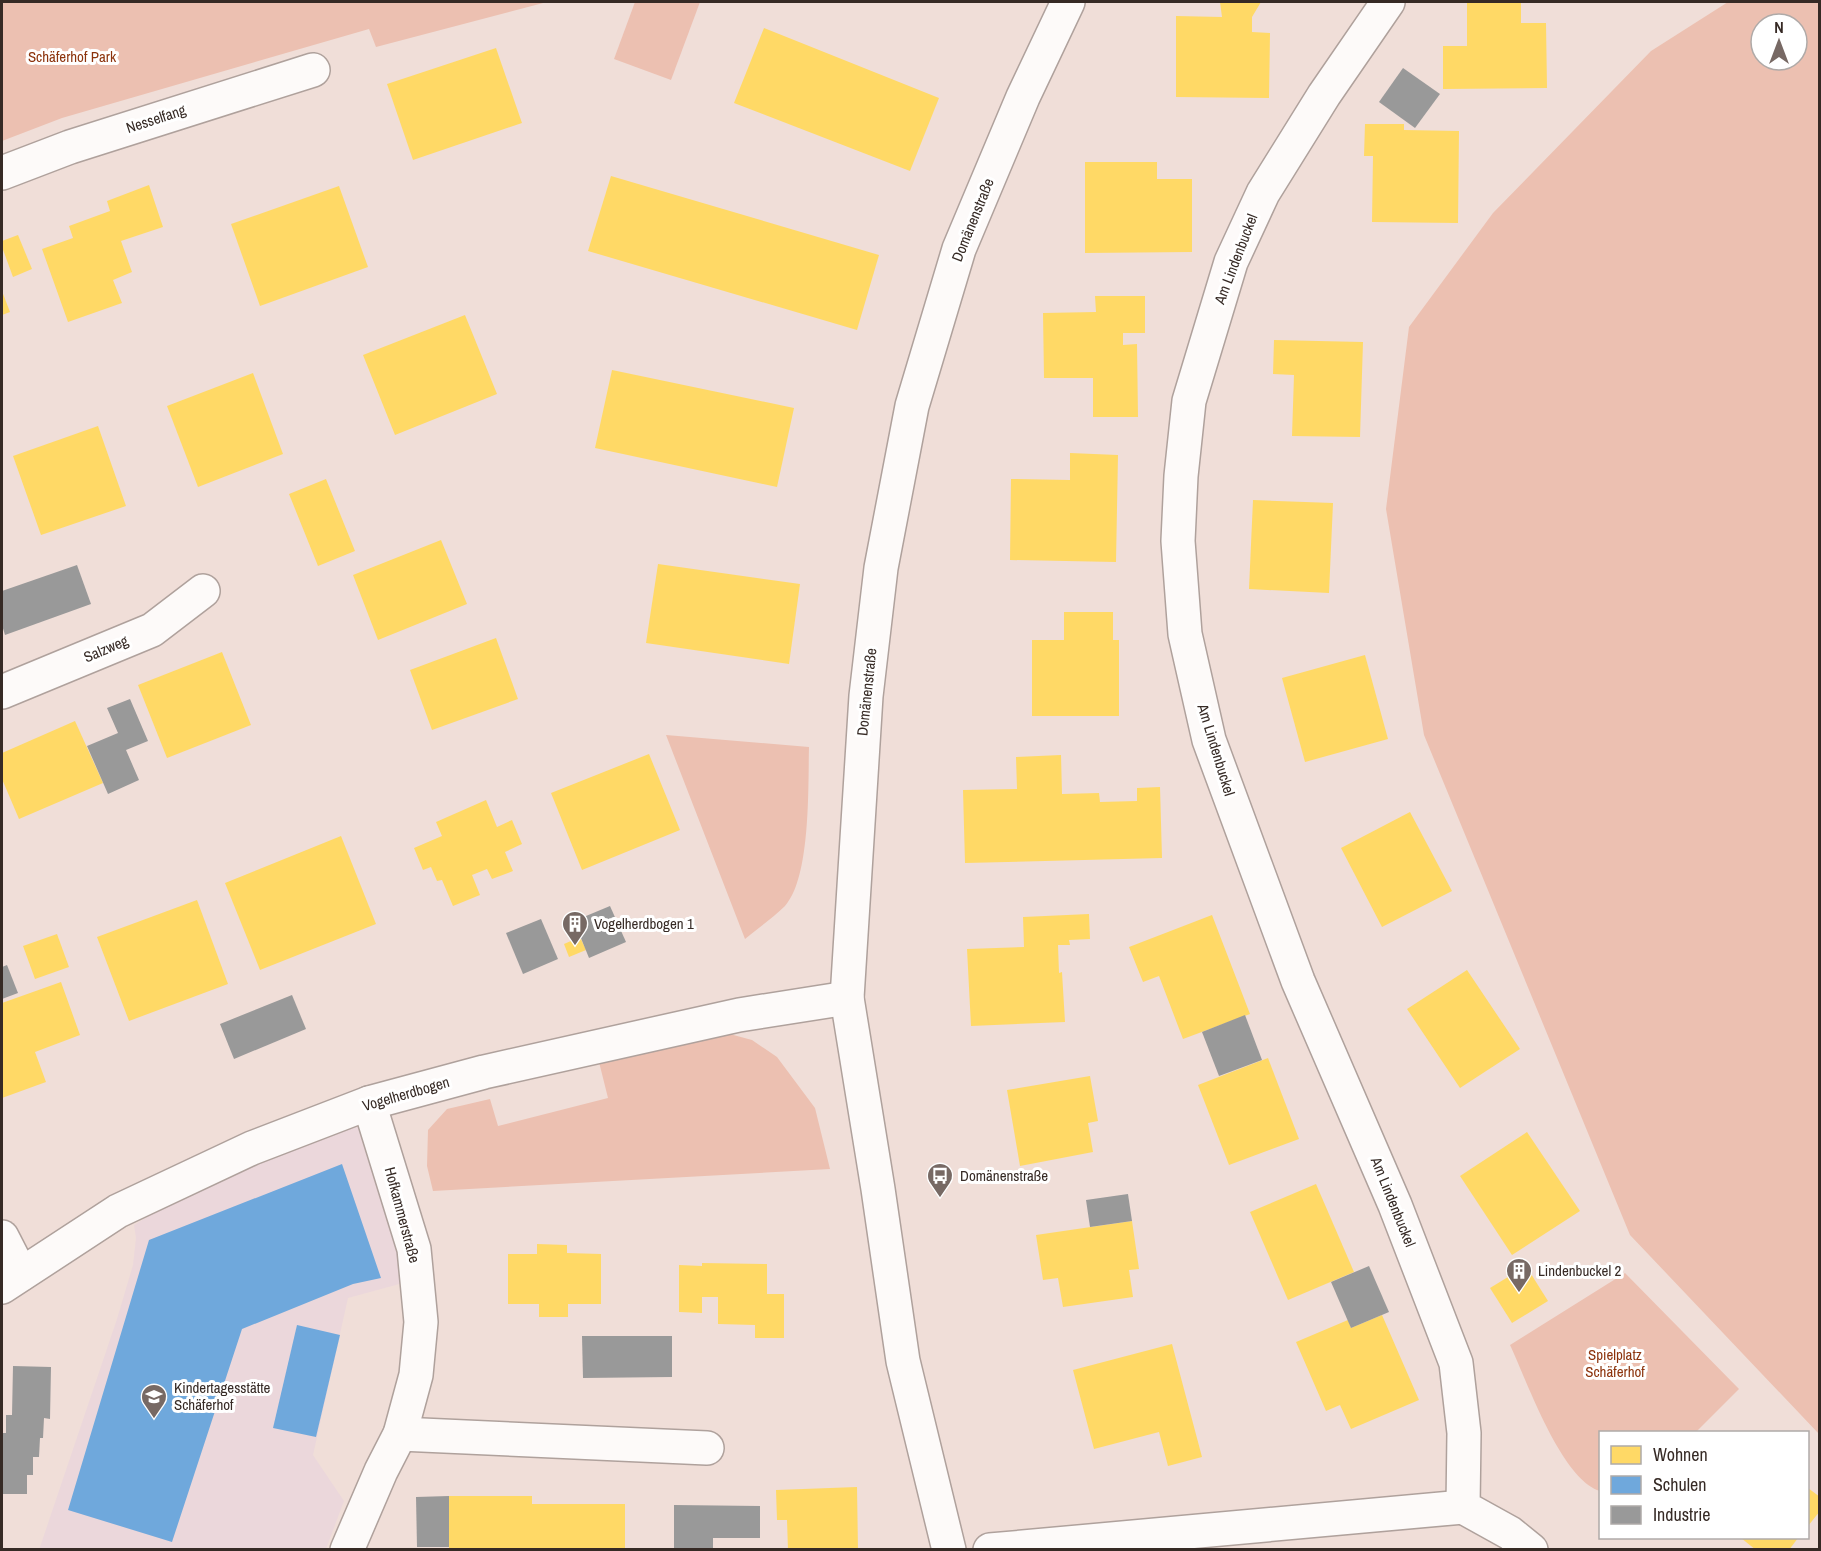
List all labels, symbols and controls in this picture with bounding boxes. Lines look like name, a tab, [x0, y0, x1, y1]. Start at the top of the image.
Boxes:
north arrow	[1749, 12, 1809, 72]
text: N	[1774, 16, 1784, 38]
park label: Schäferhof Park	[28, 46, 117, 67]
street label: Nesselfang	[123, 99, 189, 138]
street label: Domänenstraße	[946, 175, 999, 265]
street label: Am Lindenbuckel	[1208, 211, 1262, 308]
street label: Salzweg	[80, 630, 131, 667]
street label: Domänenstraße	[851, 647, 882, 737]
street label: Am Lindenbuckel	[1192, 700, 1240, 798]
building icon: Vogelherdbogen 1	[560, 909, 590, 947]
place label: Vogelherdbogen 1	[594, 913, 694, 934]
street label: Vogelherdbogen	[360, 1071, 452, 1116]
street label: Am Lindenbuckel	[1366, 1153, 1421, 1250]
bus stop icon: Domänenstraße	[925, 1161, 955, 1199]
street label: Hofkammerstraße	[380, 1165, 425, 1265]
place label: Domänenstraße	[960, 1165, 1048, 1186]
building icon: Lindenbuckel 2	[1504, 1256, 1534, 1294]
place label: Lindenbuckel 2	[1538, 1260, 1622, 1281]
park label: Spielplatz Schäferhof	[1585, 1344, 1645, 1382]
place label: Kindertagesstätte Schäferhof	[174, 1377, 271, 1415]
school or university icon: Kindertagesstätte Schäferhof	[139, 1382, 169, 1420]
legend	[1599, 1431, 1809, 1539]
text: Wohnen	[1653, 1442, 1708, 1467]
text: Schulen	[1653, 1472, 1706, 1497]
text: Industrie	[1653, 1502, 1710, 1527]

